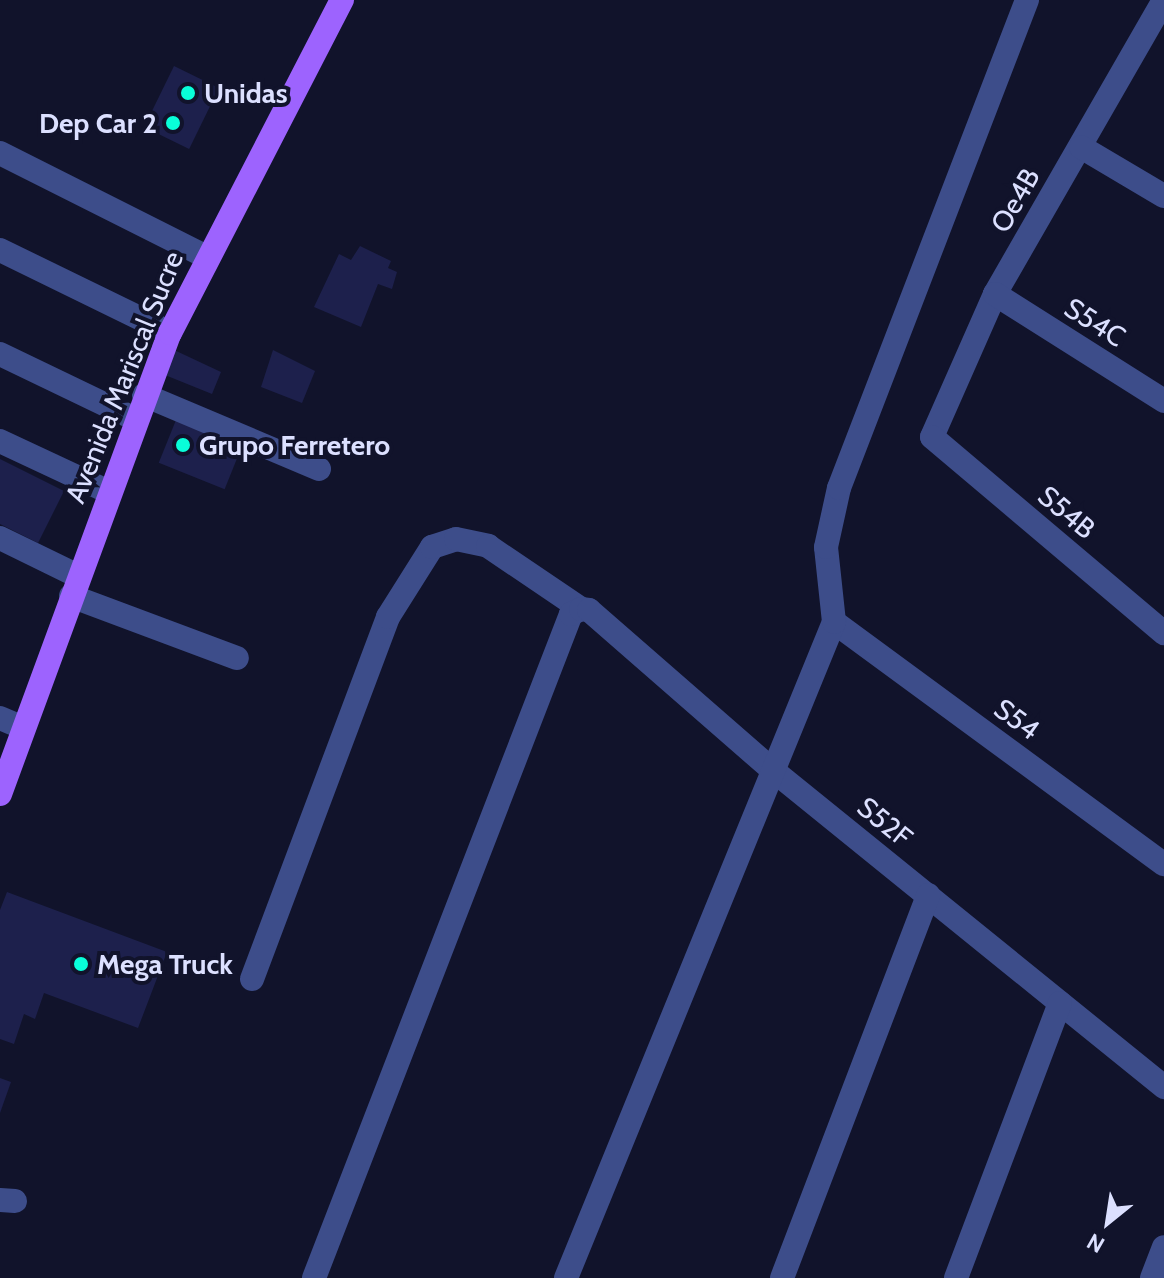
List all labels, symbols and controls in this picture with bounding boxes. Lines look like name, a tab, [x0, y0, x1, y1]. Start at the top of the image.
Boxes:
place label: Unidas	[204, 76, 288, 110]
marker: Unidas	[179, 84, 197, 102]
place label: Dep Car 2	[39, 106, 157, 140]
marker: Dep Car 2	[164, 114, 182, 132]
street label: Oe4B	[983, 162, 1047, 238]
street label: Avenida Mariscal Sucre	[58, 246, 190, 508]
street label: S54C	[1059, 291, 1131, 353]
place label: Grupo Ferretero	[199, 428, 390, 462]
marker: Grupo Ferretero	[174, 436, 192, 454]
street label: S54B	[1032, 478, 1102, 546]
street label: S54	[988, 691, 1046, 747]
street label: S52F	[851, 790, 919, 854]
place label: Mega Truck	[97, 947, 233, 981]
marker: Mega Truck	[72, 955, 90, 973]
north arrow	[1068, 1182, 1148, 1262]
text: N	[1082, 1228, 1109, 1259]

